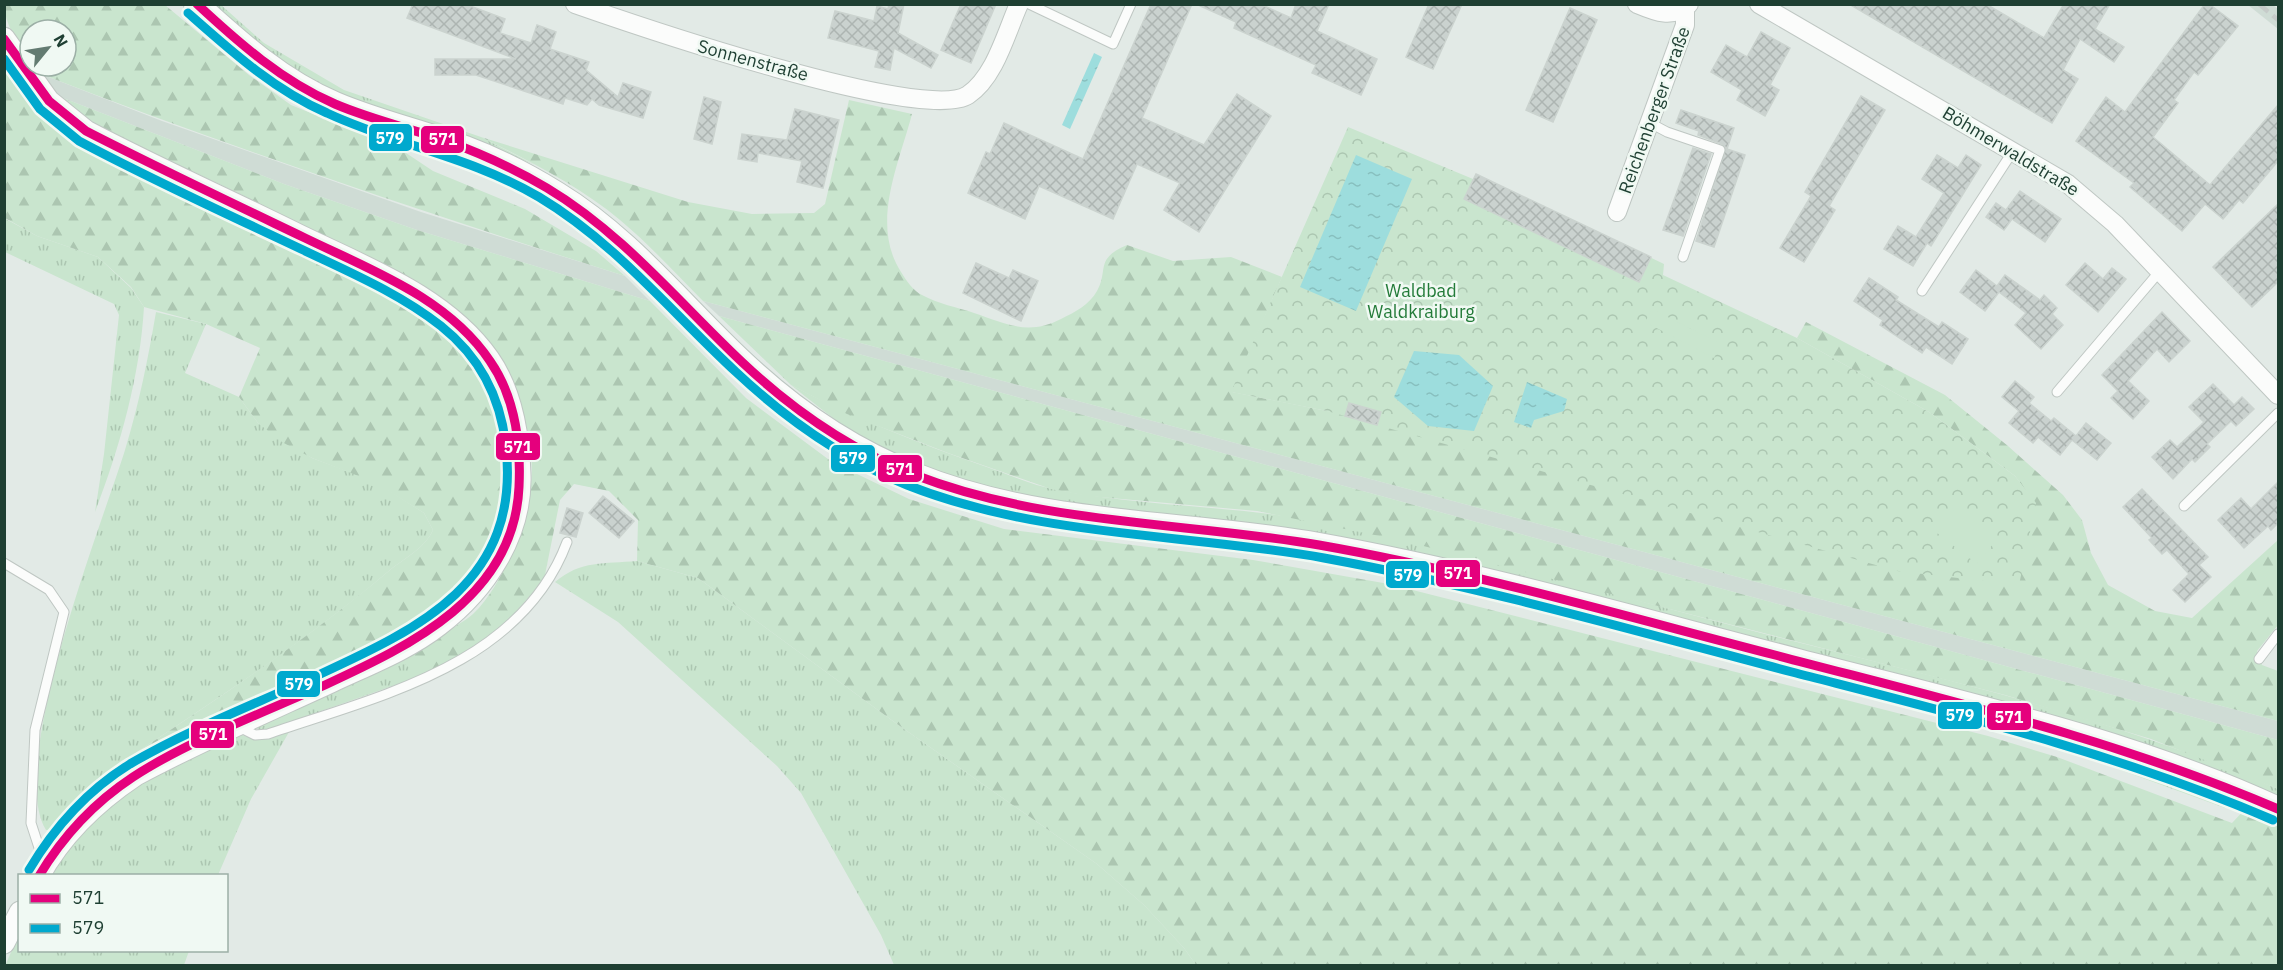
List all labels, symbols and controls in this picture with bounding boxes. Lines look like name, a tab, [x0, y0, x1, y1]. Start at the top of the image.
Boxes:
north arrow	[18, 18, 78, 78]
street label: Reichenberger Straße	[1613, 23, 1695, 197]
text: N	[49, 30, 73, 51]
street label: Sonnenstraße	[695, 34, 811, 86]
street label: Böhmerwaldstraße	[1938, 101, 2084, 201]
line badge: 579	[368, 123, 413, 152]
line badge: 571	[420, 125, 465, 154]
text: 579	[376, 128, 404, 148]
text: 571	[429, 129, 458, 149]
park label: Waldbad Waldkraiburg	[1367, 279, 1475, 323]
line badge: 571	[495, 432, 541, 461]
text: 571	[504, 437, 533, 457]
line badge: 579	[830, 444, 876, 473]
text: 579	[839, 448, 867, 468]
line badge: 571	[877, 454, 923, 483]
text: 571	[886, 459, 915, 479]
line badge: 571	[1435, 559, 1481, 588]
line badge: 579	[1385, 560, 1430, 589]
text: 571	[1444, 563, 1473, 583]
text: 579	[1394, 565, 1422, 585]
line badge: 579	[276, 670, 321, 698]
text: 579	[285, 674, 313, 694]
line badge: 579	[1937, 701, 1983, 730]
line badge: 571	[1986, 702, 2032, 731]
text: 579	[1946, 705, 1974, 725]
text: 571	[1995, 707, 2024, 727]
line badge: 571	[190, 720, 235, 749]
text: 571	[199, 724, 228, 744]
legend	[18, 874, 228, 952]
text: 571	[72, 886, 104, 909]
text: 579	[72, 916, 104, 939]

